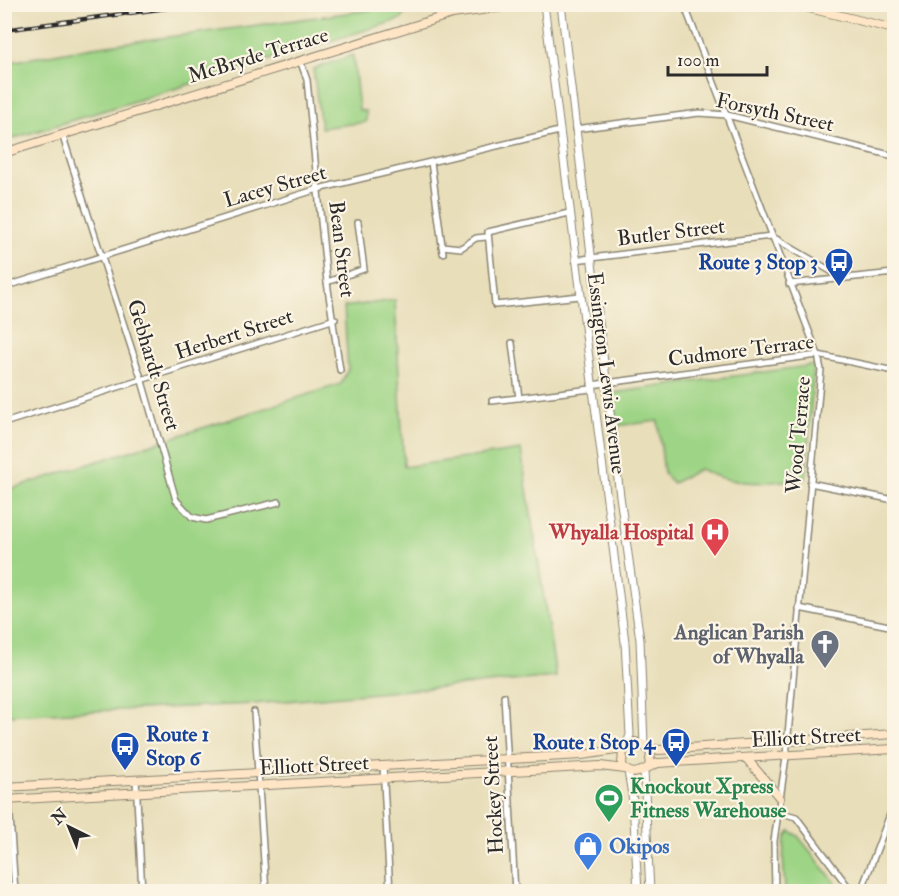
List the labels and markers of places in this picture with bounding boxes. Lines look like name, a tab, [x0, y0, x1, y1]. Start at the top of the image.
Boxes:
bus stop icon: Route 3 Stop 3	[823, 246, 855, 288]
place label: Route 3 Stop 3	[698, 249, 818, 276]
hospital icon: Whyalla Hospital	[699, 516, 731, 558]
place label: Whyalla Hospital	[548, 519, 695, 546]
place label: Anglican Parish of Whyalla	[673, 619, 805, 670]
church icon: Anglican Parish of Whyalla	[809, 628, 841, 670]
place label: Route 1 Stop 6	[146, 721, 209, 772]
bus stop icon: Route 1 Stop 4	[660, 726, 692, 768]
place label: Route 1 Stop 4	[532, 729, 657, 756]
bus stop icon: Route 1 Stop 6	[109, 730, 141, 772]
place label: Knockout Xpress Fitness Warehouse	[630, 773, 787, 824]
sports icon: Knockout Xpress Fitness Warehouse	[593, 782, 625, 824]
shop icon: Okipos	[572, 830, 604, 872]
place label: Okipos	[609, 833, 670, 860]

